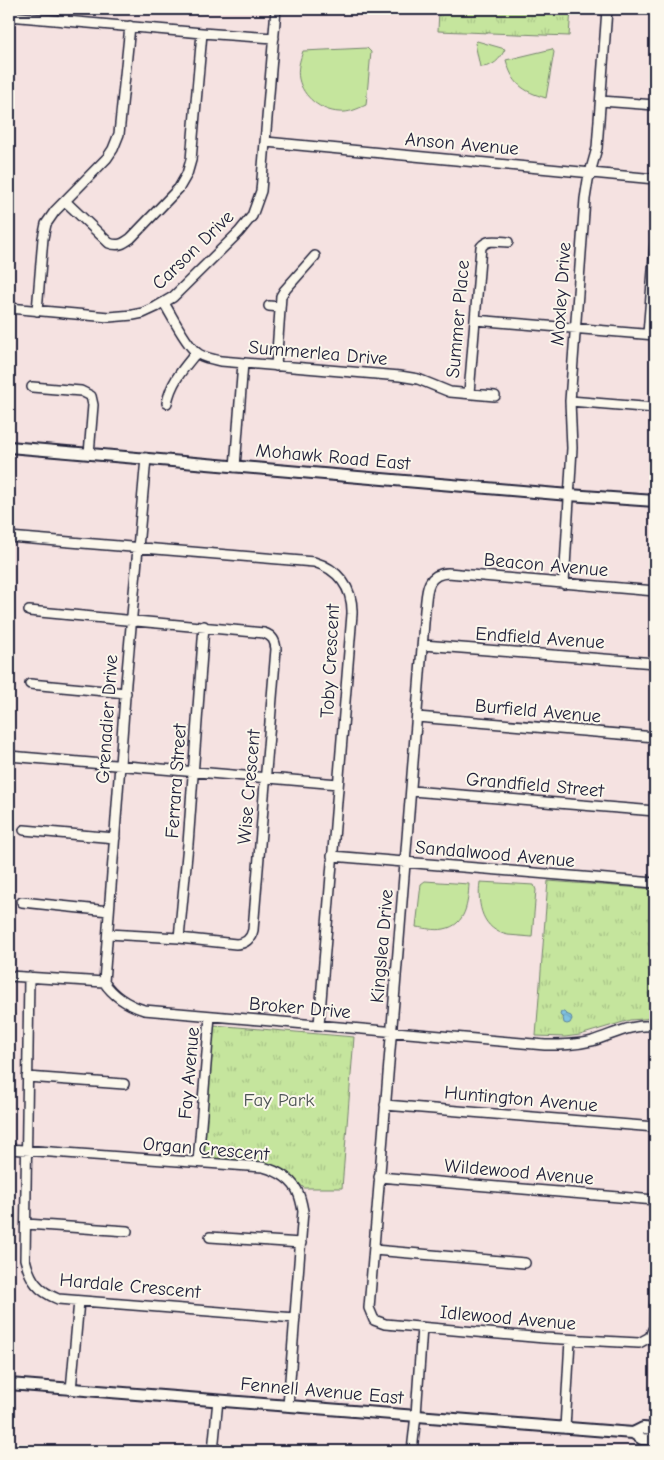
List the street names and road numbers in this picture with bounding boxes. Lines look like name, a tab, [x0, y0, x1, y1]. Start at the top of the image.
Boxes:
street label: Anson Avenue	[404, 128, 520, 160]
street label: Carson Drive	[148, 206, 238, 294]
street label: Moxley Drive	[546, 241, 576, 347]
street label: Summer Place	[442, 259, 474, 379]
street label: Summerlea Drive	[248, 336, 388, 370]
street label: Mohawk Road East	[255, 439, 412, 475]
street label: Beacon Avenue	[483, 549, 609, 581]
street label: Toby Crescent	[316, 603, 344, 718]
street label: Endfield Avenue	[475, 623, 605, 653]
street label: Grenadier Drive	[92, 654, 122, 784]
street label: Burfield Avenue	[474, 695, 602, 727]
street label: Ferrara Street	[161, 722, 191, 839]
street label: Wise Crescent	[233, 728, 265, 845]
street label: Grandfield Street	[465, 768, 605, 802]
street label: Sandalwood Avenue	[414, 836, 576, 872]
street label: Kingslea Drive	[366, 888, 398, 1004]
street label: Broker Drive	[248, 993, 352, 1023]
street label: Fay Avenue	[174, 1026, 204, 1120]
street label: Huntington Avenue	[443, 1081, 599, 1117]
street label: Organ Crescent	[142, 1133, 271, 1166]
street label: Wildewood Avenue	[443, 1155, 595, 1189]
street label: Hardale Crescent	[59, 1269, 202, 1303]
street label: Idlewood Avenue	[439, 1301, 577, 1335]
street label: Fennell Avenue East	[240, 1373, 405, 1409]

